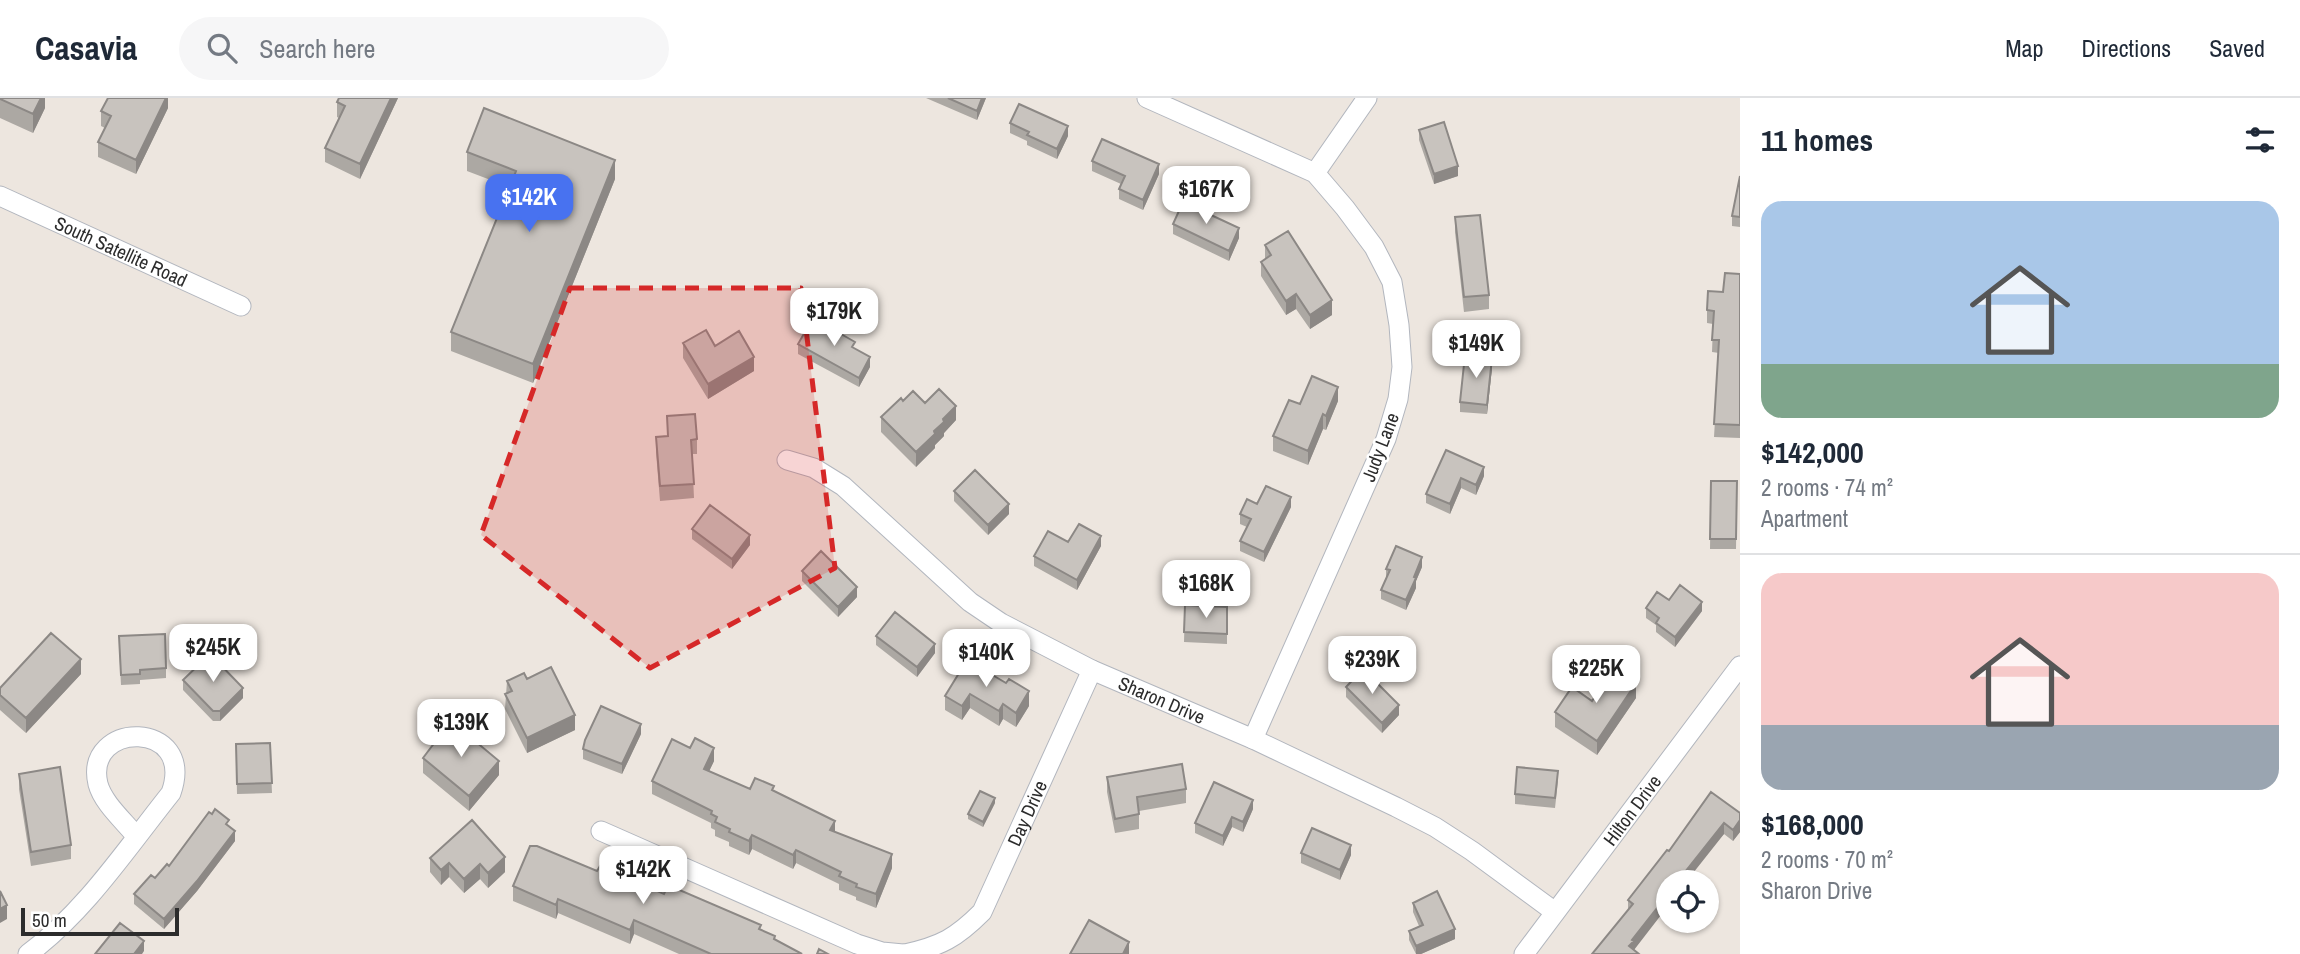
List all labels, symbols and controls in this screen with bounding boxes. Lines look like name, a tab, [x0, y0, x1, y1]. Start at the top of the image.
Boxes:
search box	[179, 17, 669, 80]
text: Casavia	[35, 26, 137, 70]
icon: search	[203, 29, 241, 67]
text: Search here	[259, 31, 375, 66]
text: Map	[2005, 32, 2043, 64]
text: Directions	[2081, 32, 2171, 64]
text: Saved	[2209, 32, 2265, 64]
text: 11 homes	[1761, 120, 1873, 160]
icon: filters	[2241, 121, 2279, 159]
pin: $167K	[1157, 166, 1255, 226]
text: $167K	[1178, 173, 1234, 204]
pin: $142K	[480, 174, 578, 234]
text: $142K	[501, 181, 557, 212]
street label: South Satellite Road	[51, 210, 191, 293]
icon: home	[1957, 247, 2083, 373]
pin: $179K	[785, 288, 883, 348]
text: $179K	[806, 295, 862, 326]
pin: $149K	[1427, 320, 1525, 380]
text: $149K	[1448, 327, 1504, 358]
street label: Judy Lane	[1355, 409, 1405, 485]
text: $142,000	[1761, 432, 1864, 472]
text: 2 rooms · 74 m²	[1761, 472, 1893, 503]
text: Apartment	[1761, 503, 1848, 534]
pin: $168K	[1157, 560, 1255, 620]
text: $168K	[1178, 567, 1234, 598]
icon: home	[1957, 619, 2083, 745]
pin: $245K	[164, 624, 262, 684]
pin: $140K	[937, 630, 1035, 689]
text: $245K	[185, 631, 241, 662]
text: $140K	[958, 636, 1014, 667]
pin: $239K	[1323, 636, 1421, 696]
text: $239K	[1344, 643, 1400, 674]
pin: $225K	[1547, 646, 1645, 705]
text: $225K	[1568, 652, 1624, 683]
street label: Sharon Drive	[1114, 670, 1209, 730]
pin: $139K	[412, 700, 510, 759]
text: $139K	[433, 706, 489, 737]
street label: Hilton Drive	[1597, 769, 1667, 851]
street label: Day Drive	[1001, 776, 1053, 850]
text: $168,000	[1761, 804, 1864, 844]
text: 2 rooms · 70 m²	[1761, 844, 1893, 875]
pin: $142K	[594, 846, 692, 906]
text: $142K	[615, 853, 671, 884]
map controls	[1656, 870, 1719, 933]
button: locate	[1656, 870, 1719, 933]
text: Sharon Drive	[1761, 875, 1872, 906]
scale bar	[21, 905, 178, 937]
text: 50 m	[32, 907, 67, 933]

